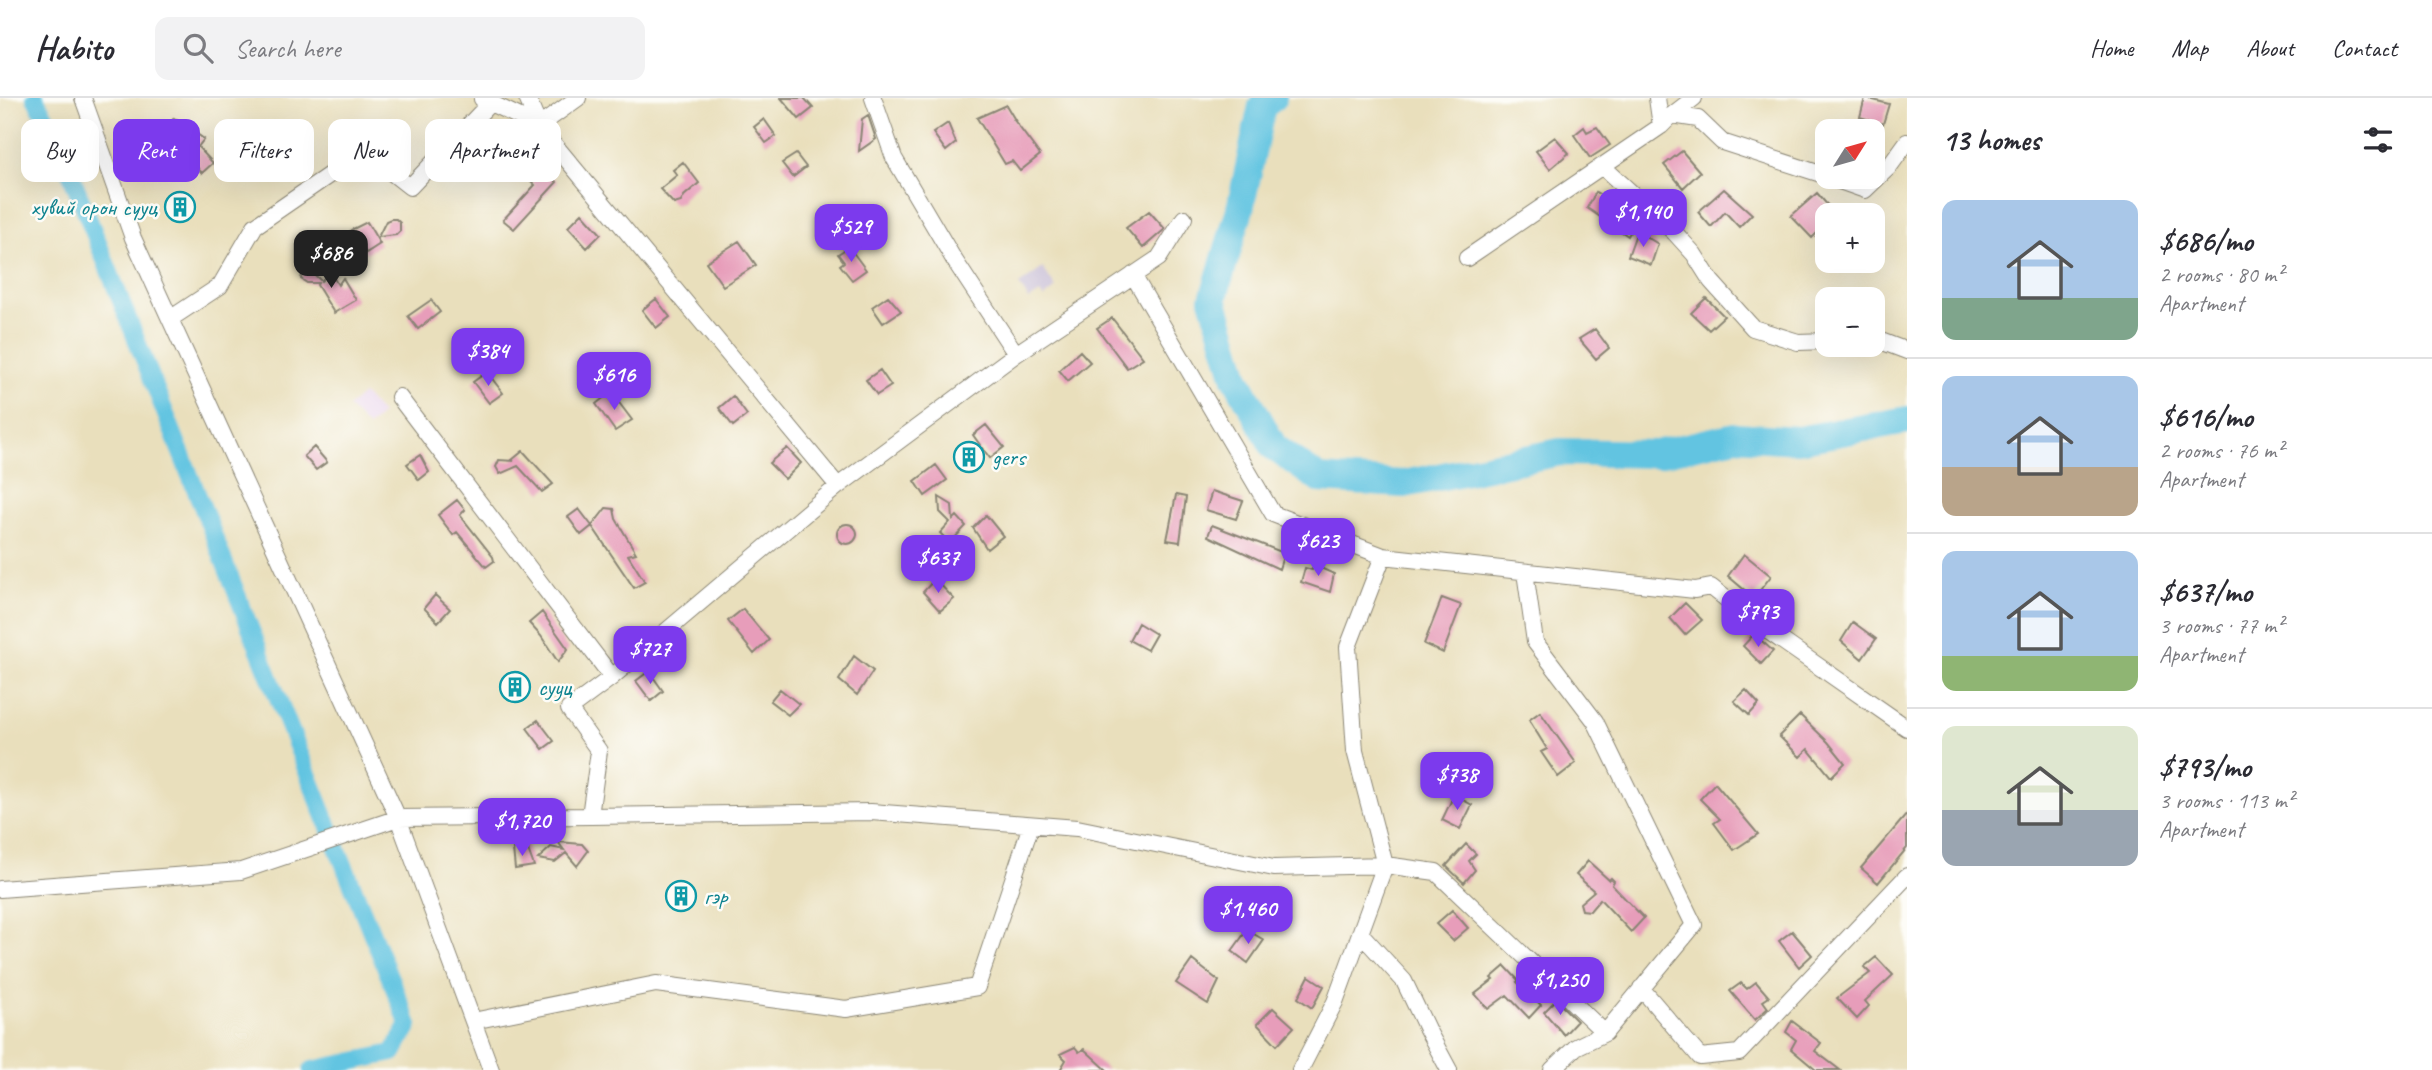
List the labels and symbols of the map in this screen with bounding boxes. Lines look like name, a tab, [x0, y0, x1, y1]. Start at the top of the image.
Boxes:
north arrow	[1815, 119, 1885, 189]
building icon: хувий орон сууц	[163, 190, 197, 224]
pin: $1,140	[1586, 190, 1700, 249]
place label: хувий орон сууц	[31, 192, 158, 222]
pin: $529	[810, 204, 892, 264]
pin: $686	[290, 230, 372, 290]
pin: $384	[447, 328, 529, 388]
pin: $616	[573, 352, 655, 412]
building icon: gers	[952, 440, 986, 474]
place label: gers	[992, 442, 1027, 472]
pin: $623	[1277, 518, 1359, 578]
pin: $637	[897, 536, 979, 595]
pin: $793	[1717, 589, 1799, 649]
pin: $727	[609, 626, 691, 686]
building icon: сууц	[498, 670, 532, 704]
place label: сууц	[538, 672, 573, 702]
pin: $738	[1416, 752, 1498, 812]
pin: $1,720	[465, 798, 579, 858]
building icon: гэр	[664, 879, 698, 913]
place label: гэр	[704, 881, 729, 911]
pin: $1,460	[1191, 886, 1305, 946]
pin: $1,250	[1503, 958, 1617, 1017]

